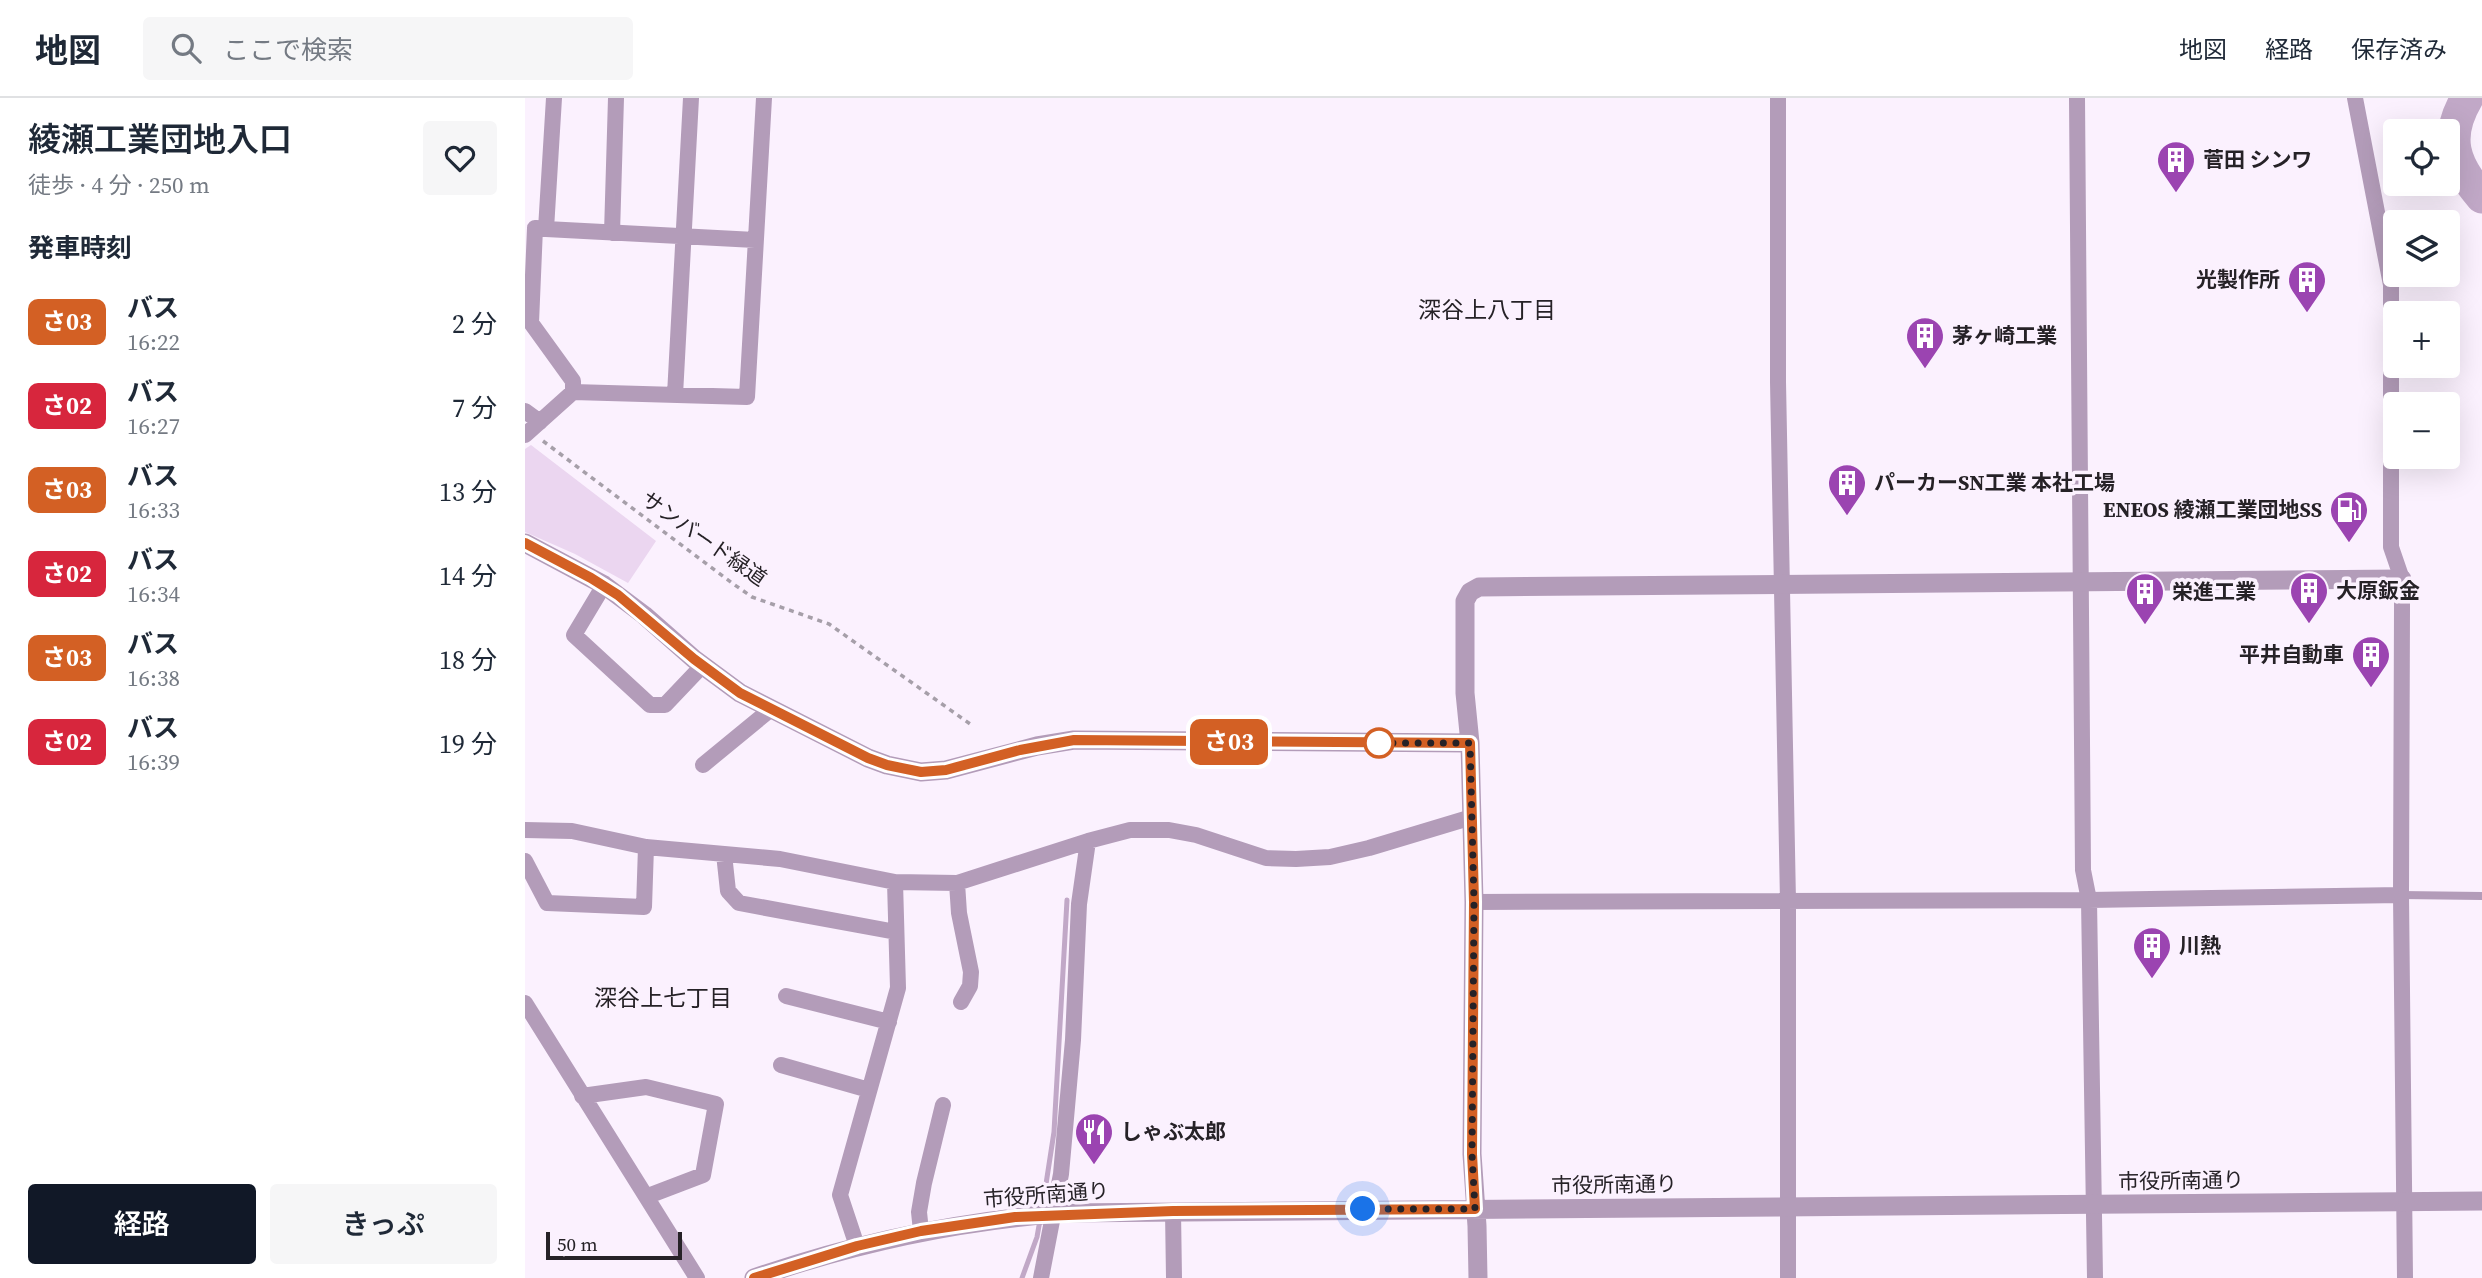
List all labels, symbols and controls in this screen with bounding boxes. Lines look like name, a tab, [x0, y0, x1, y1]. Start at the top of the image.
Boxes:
search box	[143, 17, 633, 80]
text: 地図	[35, 28, 101, 73]
icon: search	[167, 29, 205, 67]
text: ここで検索	[223, 32, 353, 68]
text: 地図	[2179, 33, 2227, 66]
text: 経路	[2265, 33, 2313, 66]
text: 保存済み	[2351, 33, 2447, 66]
text: 綾瀬工業団地入口	[28, 117, 292, 162]
map controls	[2383, 119, 2460, 469]
button: locate	[2383, 119, 2460, 196]
button: heart	[423, 121, 497, 195]
building icon: 菅田 シンワ	[2155, 139, 2197, 194]
place label: 菅田 シンワ	[2203, 145, 2313, 174]
text: 徒歩 · 4 分 · 250 m	[28, 169, 210, 201]
button: layers	[2383, 210, 2460, 287]
text: 発車時刻	[28, 230, 132, 266]
building icon: 光製作所	[2286, 259, 2328, 314]
place label: 光製作所	[2196, 265, 2280, 294]
text: バス	[127, 290, 179, 326]
district label: 深谷上八丁目	[1418, 294, 1556, 326]
button: +	[2383, 301, 2460, 378]
text: さ03	[42, 305, 92, 338]
text: 2 分	[452, 306, 497, 342]
building icon: 茅ヶ崎工業	[1904, 315, 1946, 370]
place label: 茅ヶ崎工業	[1952, 321, 2057, 350]
text: 16:22	[127, 326, 180, 358]
text: バス	[127, 374, 179, 410]
text: さ02	[42, 389, 92, 422]
text: 7 分	[452, 390, 497, 426]
button: −	[2383, 392, 2460, 469]
text: 16:27	[127, 410, 180, 442]
text: バス	[127, 458, 179, 494]
building icon: パーカーSN工業 本社工場	[1826, 462, 1868, 517]
place label: パーカーSN工業 本社工場	[1874, 468, 2115, 497]
text: さ03	[42, 473, 92, 506]
text: 13 分	[439, 474, 497, 510]
street label: サンバード緑道	[636, 485, 773, 593]
fuel station icon: ENEOS 綾瀬工業団地SS	[2328, 489, 2370, 544]
text: 16:33	[127, 494, 180, 526]
place label: ENEOS 綾瀬工業団地SS	[2103, 495, 2322, 524]
text: バス	[127, 542, 179, 578]
text: さ02	[42, 557, 92, 590]
text: 14 分	[439, 558, 497, 594]
building icon: 大原鈑金	[2288, 570, 2330, 625]
building icon: 栄進工業	[2124, 571, 2166, 626]
place label: 大原鈑金	[2336, 576, 2420, 605]
place label: 栄進工業	[2172, 577, 2256, 606]
text: 16:34	[127, 578, 180, 610]
text: バス	[127, 626, 179, 662]
building icon: 平井自動車	[2350, 634, 2392, 689]
place label: 平井自動車	[2239, 640, 2344, 669]
text: さ03	[42, 641, 92, 674]
text: 18 分	[439, 642, 497, 678]
text: 16:38	[127, 662, 180, 694]
text: バス	[127, 710, 179, 746]
line badge: さ03	[1189, 719, 1269, 765]
text: さ02	[42, 725, 92, 758]
text: さ03	[1204, 725, 1254, 758]
text: 19 分	[439, 726, 497, 762]
unlabelled marker	[1364, 728, 1394, 758]
text: 16:39	[127, 746, 180, 778]
building icon: 川熱	[2131, 925, 2173, 980]
place label: 川熱	[2179, 931, 2221, 960]
district label: 深谷上七丁目	[594, 982, 732, 1014]
restaurant icon: しゃぶ太郎	[1073, 1111, 1115, 1166]
place label: しゃぶ太郎	[1121, 1117, 1226, 1146]
street label: 市役所南通り	[2118, 1165, 2244, 1196]
street label: 市役所南通り	[1551, 1169, 1677, 1200]
street label: 市役所南通り	[982, 1176, 1110, 1213]
button: 経路	[28, 1184, 256, 1264]
button: きっぷ	[270, 1184, 497, 1264]
your location	[1345, 1191, 1380, 1226]
scale bar	[546, 1229, 683, 1261]
text: 50 m	[557, 1231, 598, 1257]

